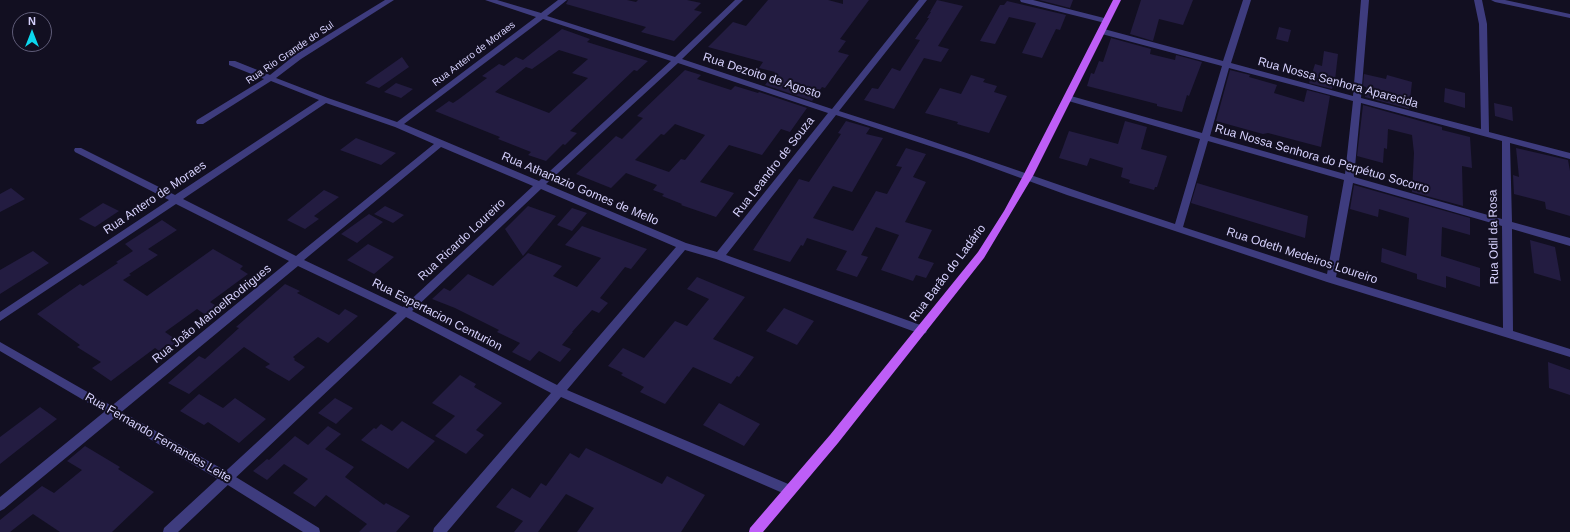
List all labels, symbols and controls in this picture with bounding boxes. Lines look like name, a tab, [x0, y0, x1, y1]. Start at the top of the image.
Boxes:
north arrow	[12, 12, 52, 52]
text: N	[28, 15, 36, 27]
street label: Rua Rio Grande do Sul	[244, 19, 336, 87]
street label: Rua Antero de Moraes	[430, 19, 518, 89]
street label: Rua Dezoito de Agosto	[701, 50, 823, 102]
street label: Rua Nossa Senhora Aparecida	[1256, 55, 1420, 111]
street label: Rua Leandro de Souza	[730, 114, 818, 220]
street label: Rua Nossa Senhora do Perpétuo Socorro	[1213, 121, 1431, 197]
street label: Rua Athanazio Gomes de Mello	[499, 149, 661, 229]
street label: Rua Antero de Moraes	[101, 158, 209, 238]
street label: Rua Odil da Rosa	[1486, 190, 1502, 284]
street label: Rua Ricardo Loureiro	[415, 196, 509, 284]
street label: Rua Barão do Ladário	[907, 222, 989, 324]
street label: Rua Odeth Medeiros Loureiro	[1225, 225, 1379, 287]
street label: Rua João ManoelRodrigues	[150, 262, 274, 366]
street label: Rua Espertacion Centurion	[370, 276, 504, 354]
street label: Rua Fernando Fernandes Leite	[82, 390, 234, 486]

